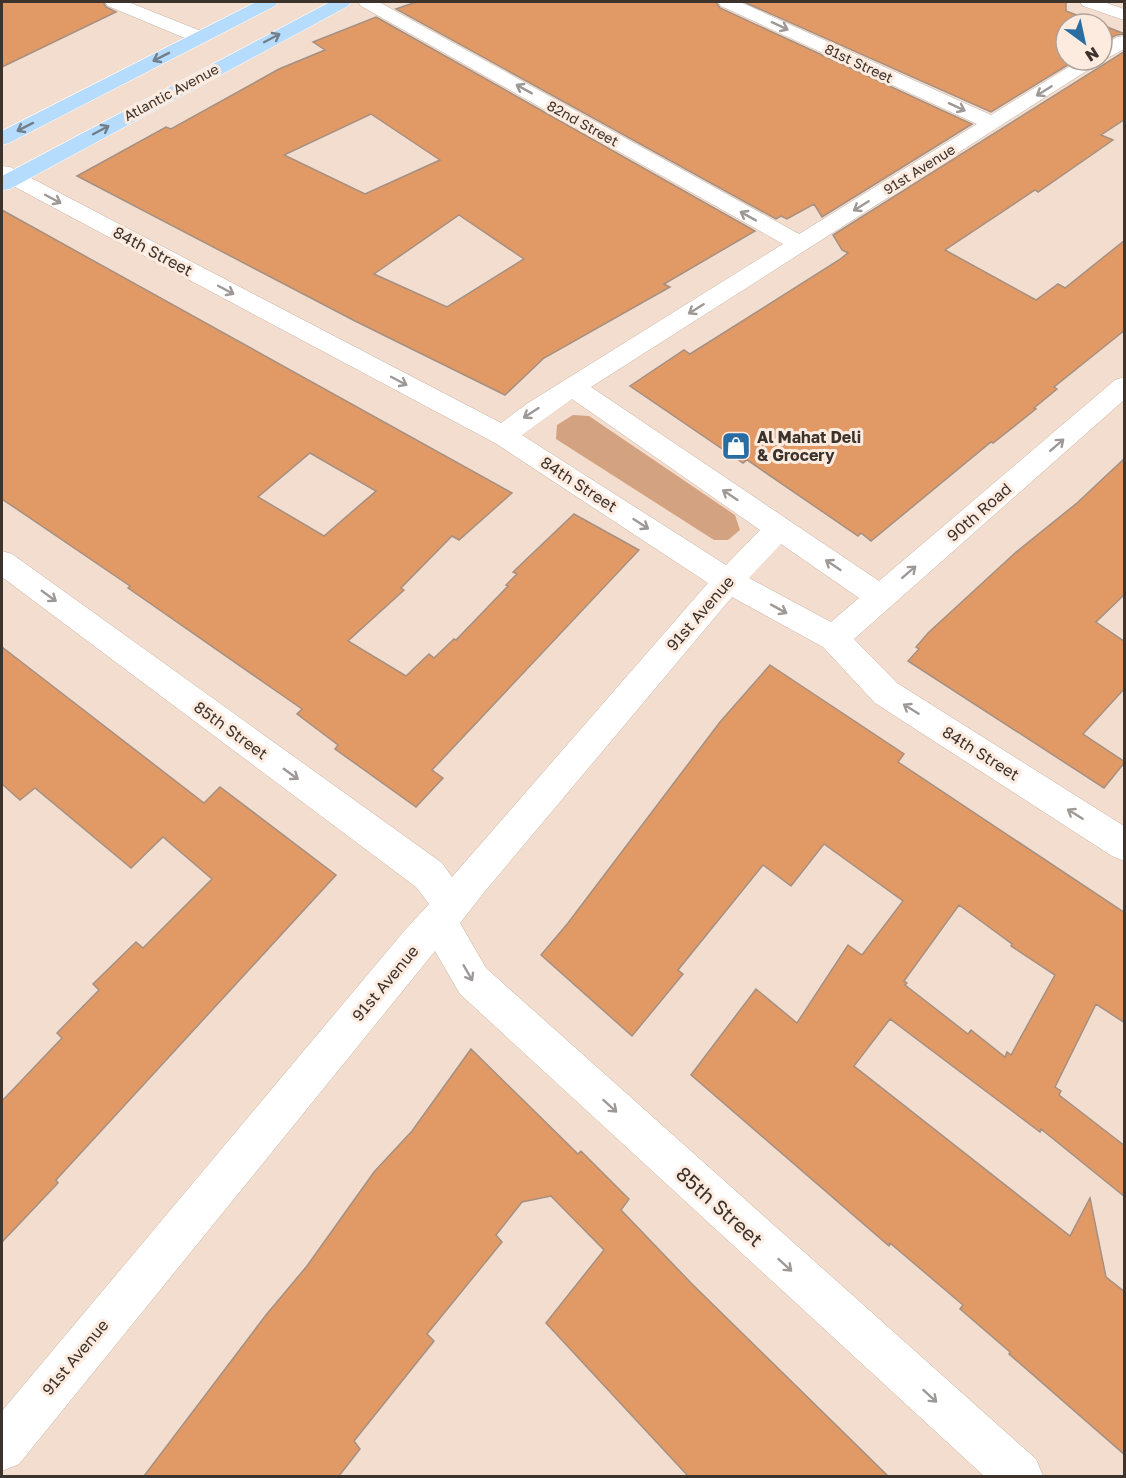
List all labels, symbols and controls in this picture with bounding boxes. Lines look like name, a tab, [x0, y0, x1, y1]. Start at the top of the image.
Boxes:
north arrow	[1054, 12, 1114, 72]
one-way arrow	[770, 21, 788, 32]
one-way arrow	[263, 32, 281, 43]
street label: 81st Street	[822, 40, 896, 86]
text: N	[1082, 43, 1103, 66]
one-way arrow	[152, 51, 170, 63]
street label: Atlantic Avenue	[121, 60, 221, 124]
one-way arrow	[516, 83, 533, 95]
one-way arrow	[1036, 85, 1053, 97]
street label: 82nd Street	[544, 96, 622, 150]
one-way arrow	[948, 102, 966, 114]
one-way arrow	[16, 122, 34, 133]
one-way arrow	[91, 124, 109, 135]
street label: 91st Avenue	[880, 140, 958, 198]
one-way arrow	[44, 194, 62, 205]
one-way arrow	[853, 200, 870, 212]
one-way arrow	[740, 210, 758, 221]
street label: 84th Street	[110, 222, 196, 280]
one-way arrow	[217, 284, 234, 296]
one-way arrow	[688, 304, 705, 316]
one-way arrow	[389, 375, 407, 387]
one-way arrow	[523, 407, 539, 419]
place label: Al Mahat Deli & Grocery	[757, 427, 861, 465]
shop icon: Al Mahat Deli & Grocery	[720, 430, 752, 462]
one-way arrow	[1049, 438, 1064, 452]
street label: 84th Street	[537, 452, 621, 516]
street label: 90th Road	[943, 479, 1015, 545]
one-way arrow	[723, 489, 739, 501]
one-way arrow	[632, 519, 649, 531]
one-way arrow	[825, 559, 841, 571]
one-way arrow	[901, 566, 917, 580]
street label: 91st Avenue	[662, 571, 738, 655]
one-way arrow	[40, 590, 56, 602]
one-way arrow	[770, 603, 787, 615]
street label: 85th Street	[190, 696, 272, 764]
one-way arrow	[903, 702, 920, 714]
street label: 84th Street	[939, 721, 1023, 785]
one-way arrow	[282, 767, 298, 780]
one-way arrow	[1067, 807, 1084, 819]
street label: 91st Avenue	[348, 941, 422, 1025]
one-way arrow	[463, 963, 474, 981]
one-way arrow	[602, 1099, 617, 1113]
street label: 85th Street	[672, 1161, 768, 1251]
one-way arrow	[778, 1258, 793, 1272]
street label: 91st Avenue	[38, 1315, 112, 1399]
one-way arrow	[922, 1389, 937, 1403]

